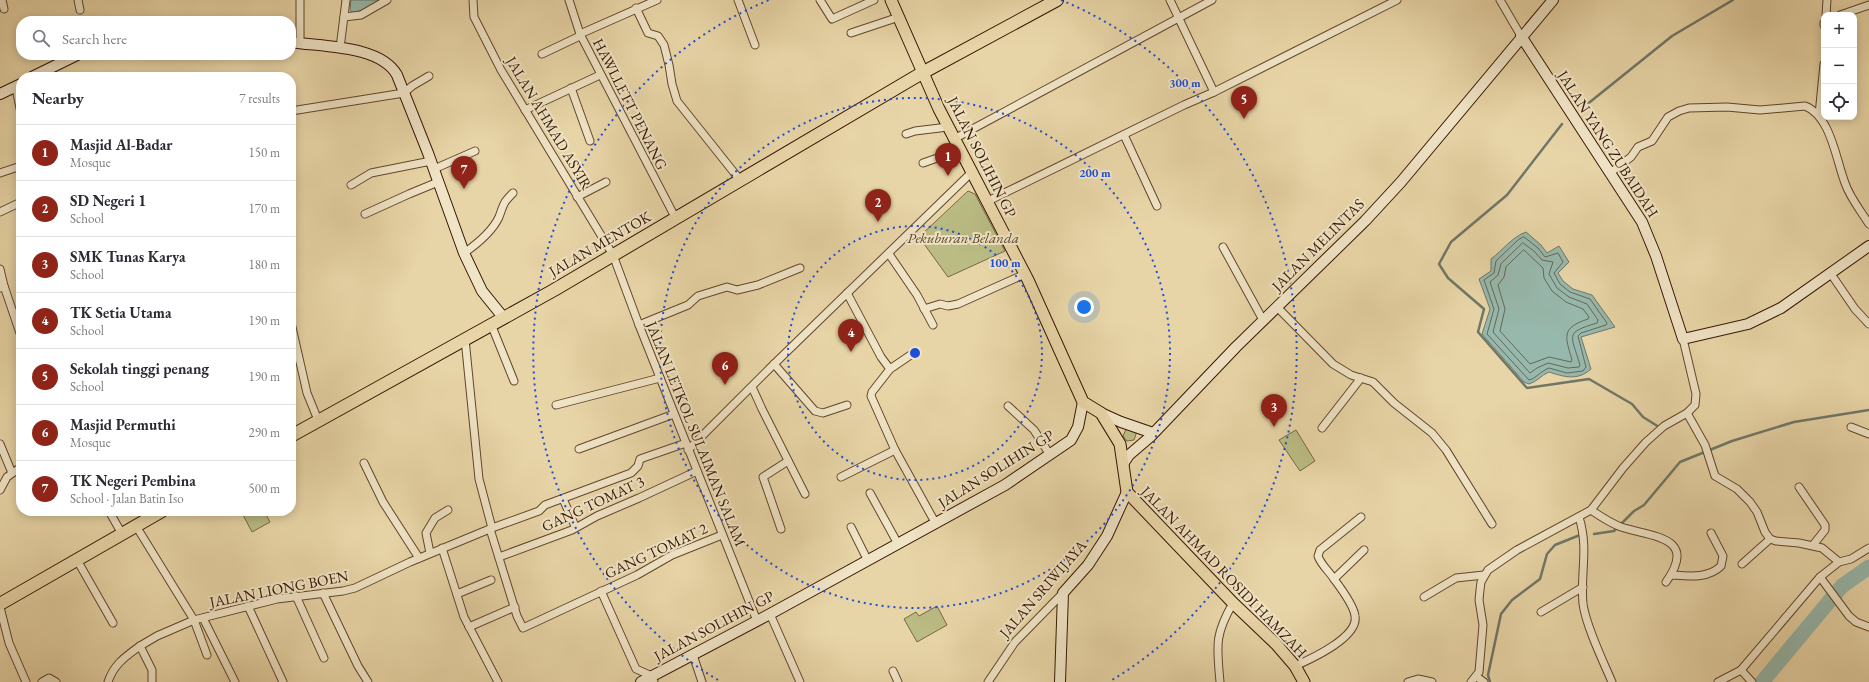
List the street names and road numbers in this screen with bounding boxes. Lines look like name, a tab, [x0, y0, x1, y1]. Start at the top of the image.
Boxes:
street label: HAWLLETT PENANG	[589, 35, 672, 173]
street label: JALAN AHMAD ASYIR	[501, 51, 597, 193]
street label: JALAN YANG ZUBAIDAH	[1553, 65, 1663, 221]
street label: JALAN SOLIHIN GP	[943, 91, 1021, 220]
street label: JALAN MELINTAS	[1266, 194, 1368, 296]
street label: JALAN MENTOK	[544, 206, 655, 281]
street label: JALAN LETKOL SULAIMAN SALAM	[642, 317, 750, 549]
street label: JALAN SOLIHIN GP	[933, 425, 1057, 513]
street label: GANG TOMAT 3	[538, 471, 647, 536]
street label: JALAN AHMAD ROSIDI HAMZAH	[1136, 480, 1312, 662]
street label: GANG TOMAT 2	[601, 518, 711, 583]
street label: JALAN SRIWIJAYA	[994, 535, 1091, 643]
street label: JALAN LIONG BOEN	[206, 566, 350, 612]
street label: JALAN SOLIHIN GP	[649, 586, 777, 666]

